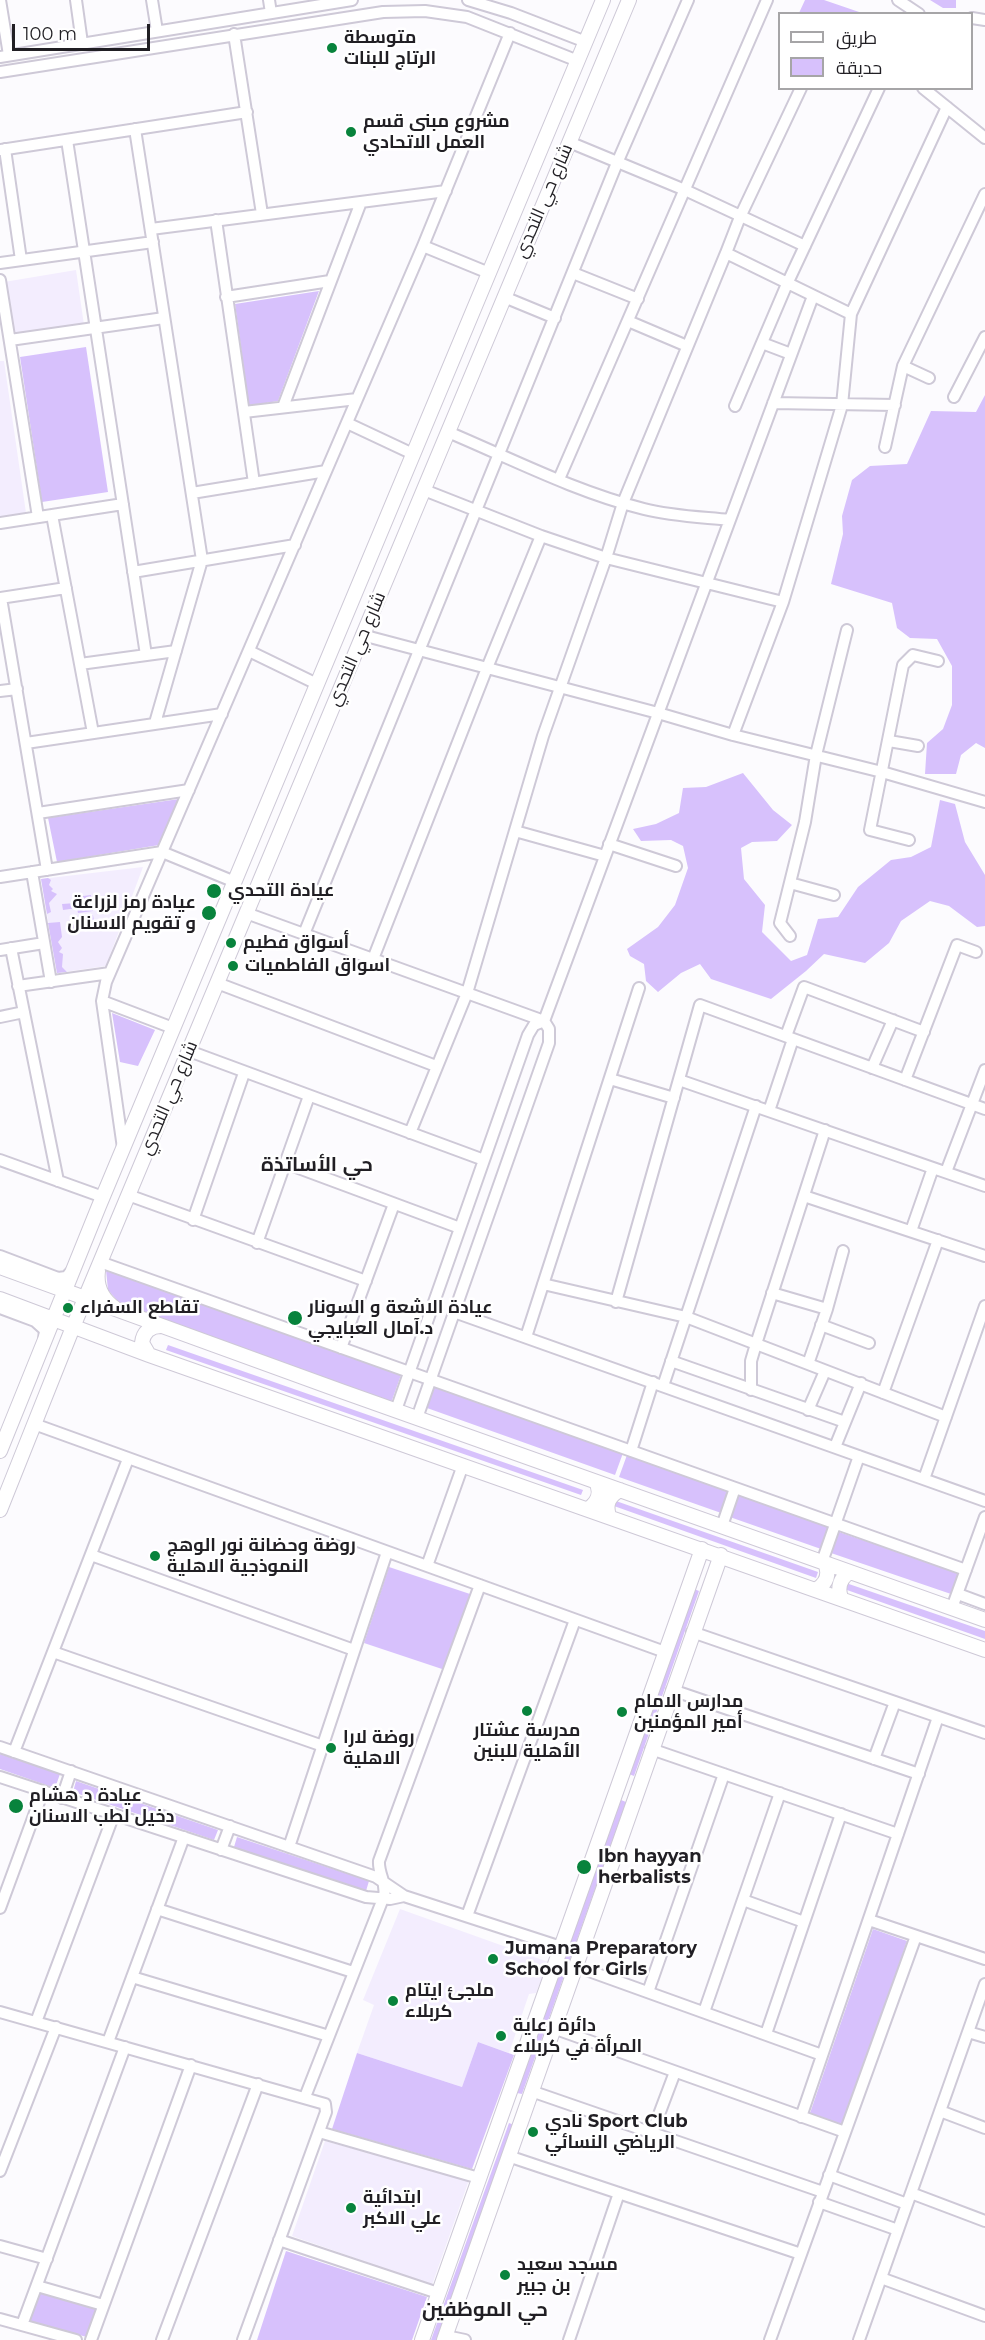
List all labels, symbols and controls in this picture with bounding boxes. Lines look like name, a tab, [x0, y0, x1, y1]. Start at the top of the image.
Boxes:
scale bar	[15, 12, 153, 50]
legend	[778, 12, 973, 90]
text: 100 m	[23, 23, 77, 45]
place label: متوسطة الرتاج للبنات	[344, 27, 436, 70]
text: طريق	[836, 27, 877, 49]
marker: متوسطة الرتاج للبنات	[325, 41, 339, 55]
text: حديقة	[836, 57, 882, 79]
place label: مشروع مبنى قسم العمل الاتحادي	[363, 111, 510, 154]
marker: مشروع مبنى قسم العمل الاتحادي	[344, 125, 358, 139]
street label: شارع حي التحدي	[510, 141, 578, 261]
street label: شارع حي التحدي	[323, 589, 391, 709]
place label: عيادة التحدي	[228, 880, 334, 902]
marker: عيادة التحدي	[205, 882, 223, 900]
place label: عيادة رمز لزراعة و تقويم الاسنان	[67, 892, 196, 934]
marker: عيادة رمز لزراعة و تقويم الاسنان	[200, 904, 218, 922]
place label: أسواق فطيم	[243, 932, 349, 954]
marker: أسواق فطيم	[224, 936, 238, 950]
place label: اسواق الفاطميات	[245, 955, 390, 977]
marker: اسواق الفاطميات	[226, 959, 240, 973]
street label: شارع حي التحدي	[135, 1038, 203, 1158]
district label: حي الأساتذة	[261, 1153, 373, 1177]
place label: تقاطع السفراء	[80, 1297, 199, 1319]
place label: عيادة الاشعة و السونار د.آمال العبايجي	[308, 1297, 493, 1340]
marker: تقاطع السفراء	[61, 1301, 75, 1315]
marker: عيادة الاشعة و السونار د.آمال العبايجي	[286, 1309, 304, 1327]
place label: روضة وحضانة نور الوهج النموذجية الاهلية	[167, 1535, 356, 1578]
marker: روضة وحضانة نور الوهج النموذجية الاهلية	[148, 1549, 162, 1563]
place label: مدارس الامام أمير المؤمنين	[634, 1691, 743, 1734]
marker: مدرسة عشتار الأهلية للبنين	[520, 1704, 534, 1718]
marker: مدارس الامام أمير المؤمنين	[615, 1705, 629, 1719]
place label: مدرسة عشتار الأهلية للبنين	[473, 1720, 581, 1762]
place label: روضة لارا الاهلية	[343, 1727, 415, 1770]
marker: روضة لارا الاهلية	[324, 1741, 338, 1755]
place label: عيادة د هشام دخيل لطب الاسنان	[29, 1785, 175, 1828]
marker: عيادة د هشام دخيل لطب الاسنان	[7, 1797, 25, 1815]
place label: Ibn hayyan herbalists	[598, 1846, 702, 1888]
marker: Ibn hayyan herbalists	[575, 1858, 593, 1876]
place label: Jumana Preparatory School for Girls	[505, 1938, 697, 1980]
marker: Jumana Preparatory School for Girls	[486, 1952, 500, 1966]
place label: ملجئ ايتام كربلاء	[405, 1980, 494, 2022]
marker: ملجئ ايتام كربلاء	[386, 1994, 400, 2008]
place label: دائرة رعاية المرأة في كربلاء	[513, 2015, 642, 2058]
marker: دائرة رعاية المرأة في كربلاء	[494, 2029, 508, 2043]
place label: نادي Sport Club الرياضي النسائي	[545, 2111, 688, 2154]
marker: نادي Sport Club الرياضي النسائي	[526, 2125, 540, 2139]
place label: ابتدائية علي الاكبر	[363, 2187, 442, 2230]
marker: ابتدائية علي الاكبر	[344, 2201, 358, 2215]
place label: مسجد سعيد بن جبير	[517, 2254, 618, 2296]
marker: مسجد سعيد بن جبير	[498, 2268, 512, 2282]
district label: حي الموظفين	[422, 2298, 548, 2322]

